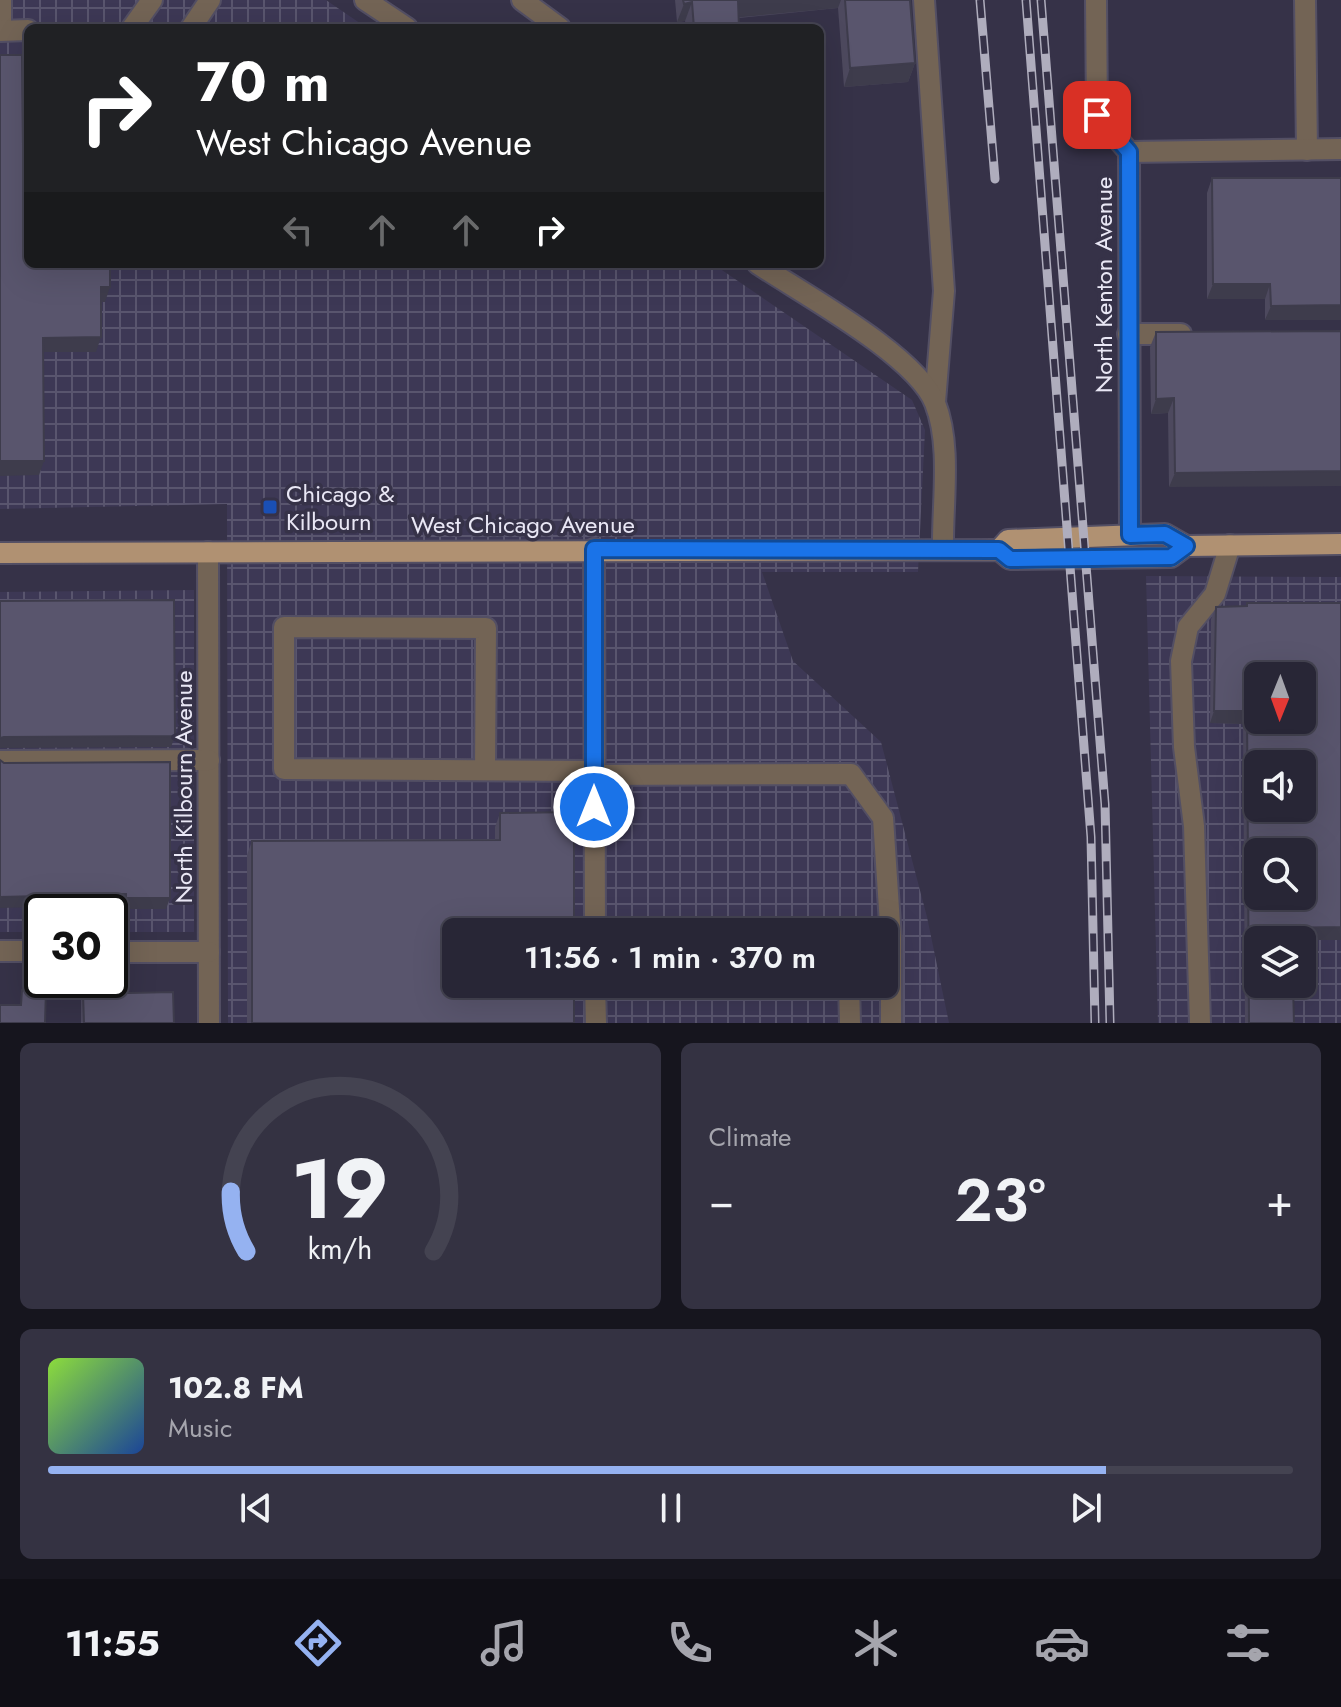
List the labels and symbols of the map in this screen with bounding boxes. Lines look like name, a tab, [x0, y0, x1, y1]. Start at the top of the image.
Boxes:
pin	[1063, 81, 1131, 149]
street label: North Kenton Avenue	[1086, 177, 1121, 393]
place label: Chicago & Kilbourn	[286, 476, 394, 539]
marker: Chicago & Kilbourn	[261, 498, 279, 516]
street label: West Chicago Avenue	[411, 507, 635, 542]
north arrow	[1244, 662, 1316, 734]
street label: North Kilbourn Avenue	[166, 671, 201, 904]
position arrow	[552, 765, 636, 849]
speed limit sign: 30	[24, 894, 128, 998]

